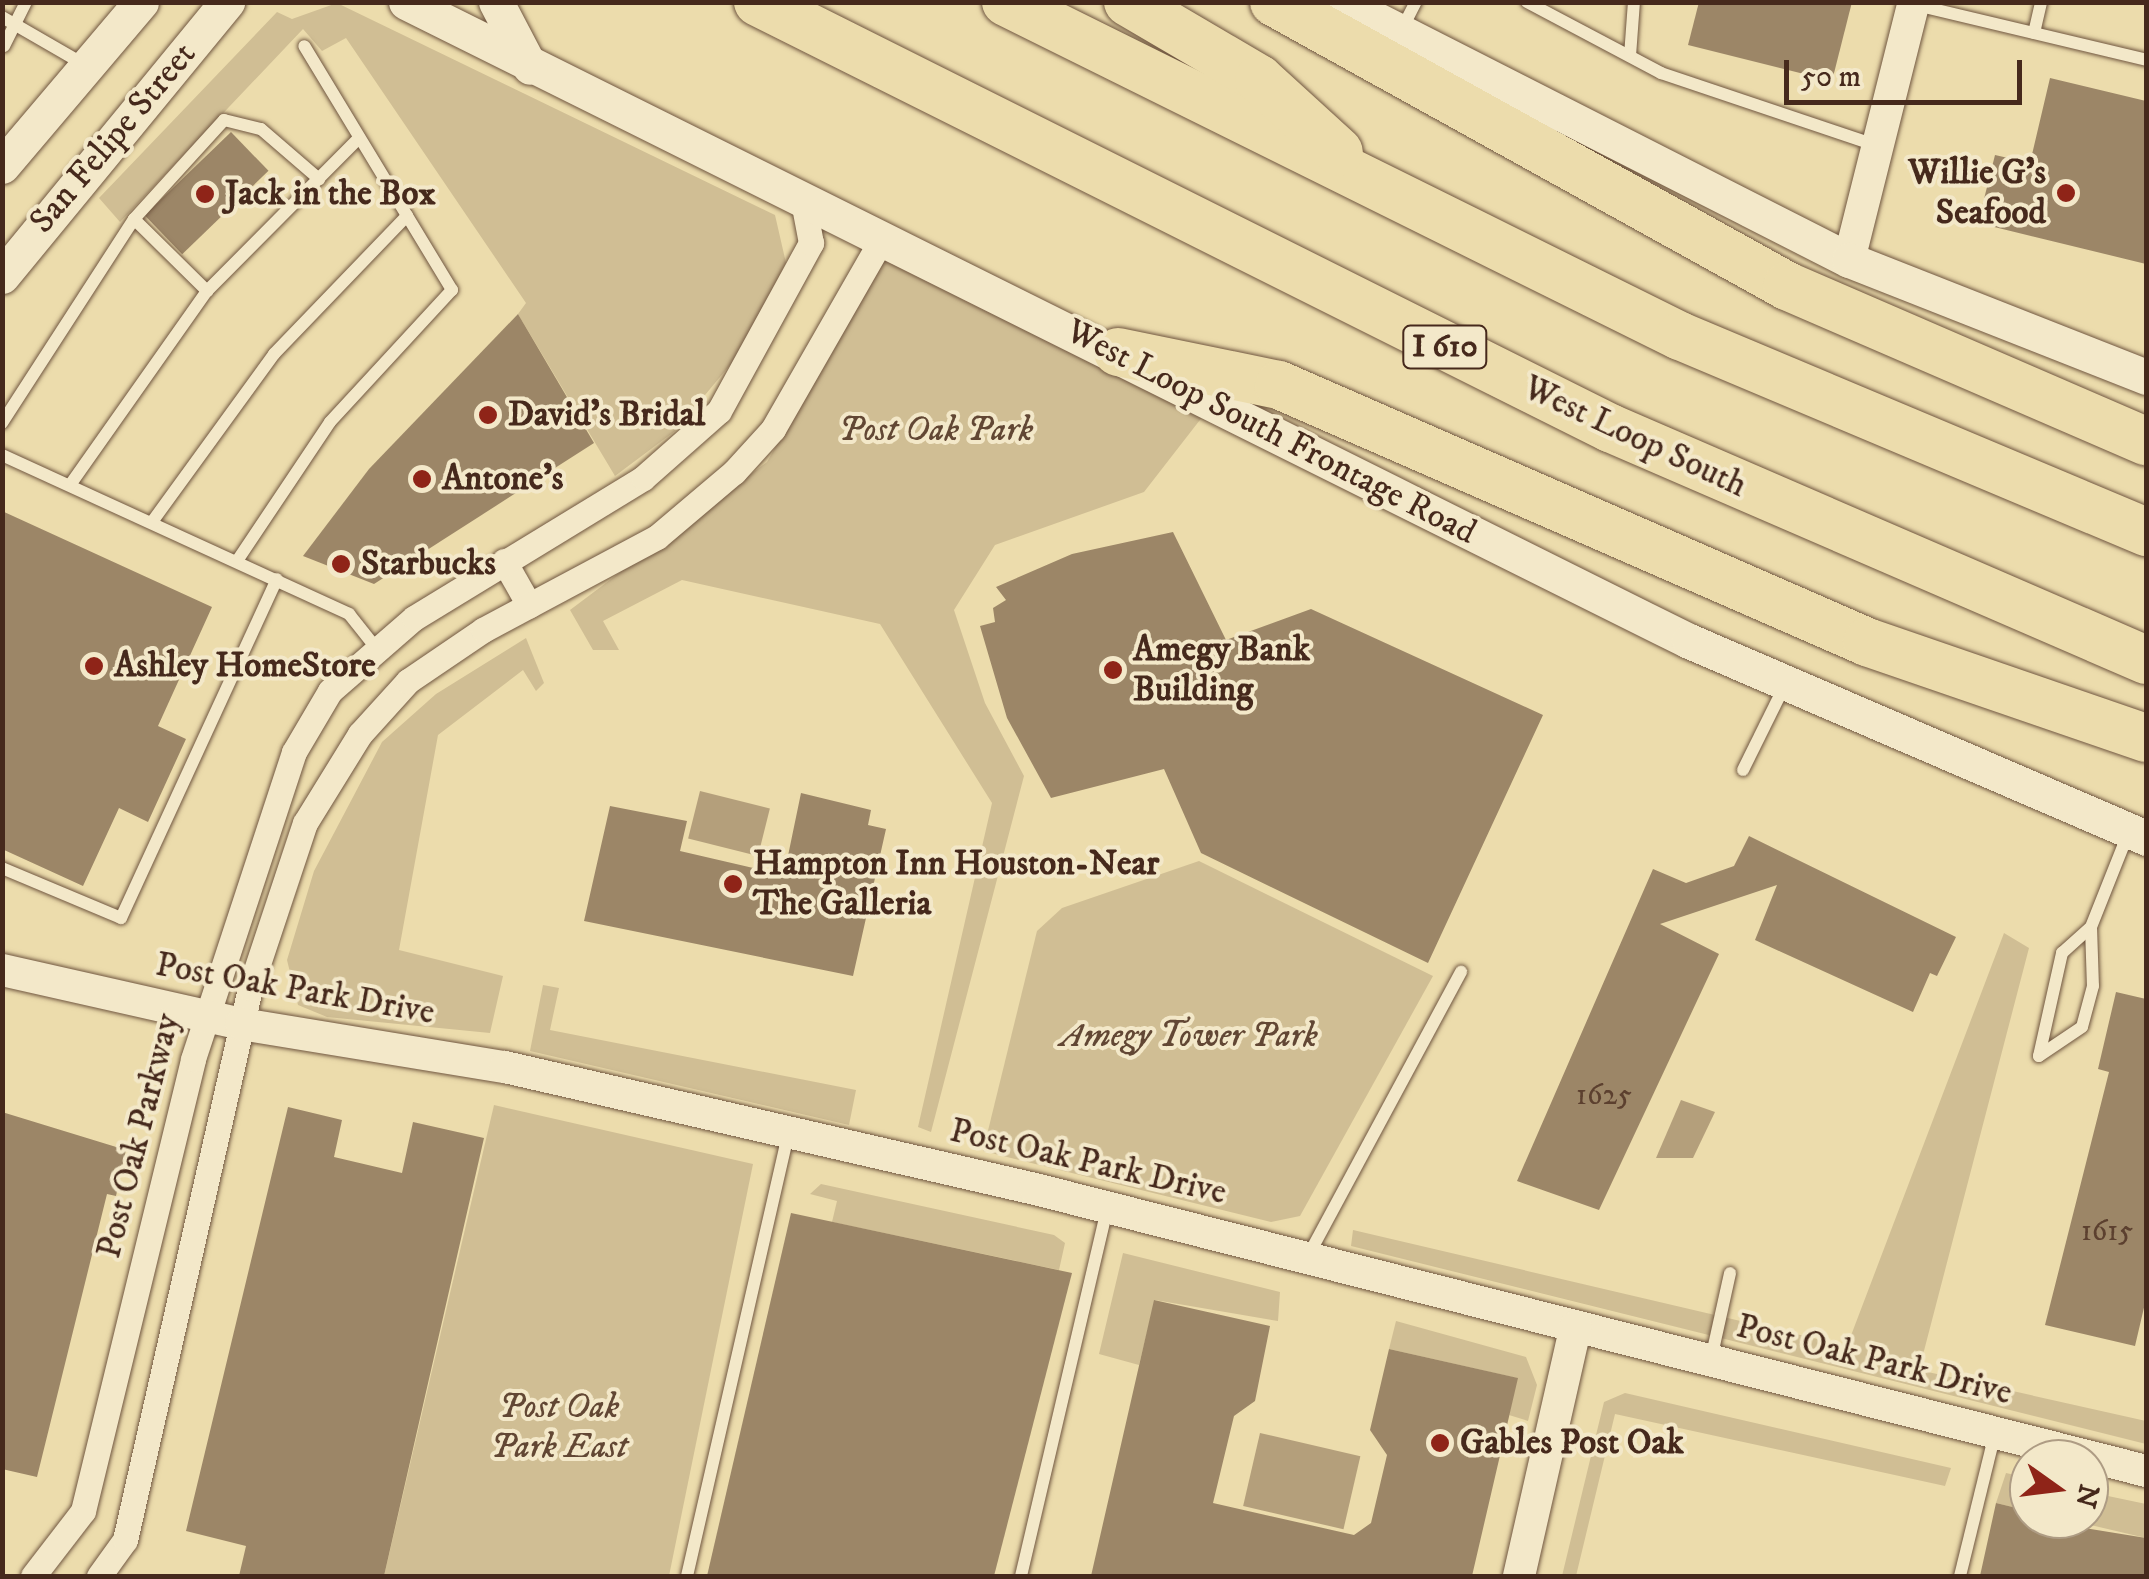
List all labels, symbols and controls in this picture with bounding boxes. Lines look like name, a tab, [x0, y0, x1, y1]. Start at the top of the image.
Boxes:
street label: San Felipe Street	[21, 34, 205, 242]
scale bar	[1789, 40, 2026, 102]
text: 50 m	[1801, 59, 1861, 96]
place label: Willie G's Seafood	[1908, 152, 2046, 234]
place label: Jack in the Box	[225, 173, 436, 215]
marker: Willie G's Seafood	[2055, 182, 2077, 204]
marker: Jack in the Box	[194, 183, 216, 205]
street label: West Loop South Frontage Road	[1059, 310, 1483, 554]
road number: I 610	[1400, 320, 1490, 374]
street label: West Loop South	[1517, 367, 1753, 507]
place label: David's Bridal	[508, 394, 705, 436]
marker: David's Bridal	[477, 404, 499, 426]
park label: Post Oak Park	[839, 409, 1033, 451]
place label: Antone's	[442, 458, 563, 500]
marker: Antone's	[411, 468, 433, 490]
place label: Starbucks	[361, 543, 496, 585]
marker: Starbucks	[330, 553, 352, 575]
place label: Amegy Bank Building	[1133, 629, 1310, 711]
place label: Ashley HomeStore	[114, 645, 376, 687]
marker: Ashley HomeStore	[83, 655, 105, 677]
marker: Amegy Bank Building	[1102, 659, 1124, 681]
place label: Hampton Inn Houston-Near The Galleria	[753, 843, 1159, 925]
marker: Hampton Inn Houston-Near The Galleria	[722, 873, 744, 895]
street label: Post Oak Park Drive	[152, 944, 438, 1034]
street label: Post Oak Parkway	[88, 1009, 190, 1263]
park label: Amegy Tower Park	[1060, 1015, 1318, 1057]
house number: 1625	[1576, 1078, 1632, 1114]
street label: Post Oak Park Drive	[946, 1110, 1230, 1214]
house number: 1615	[2081, 1214, 2133, 1250]
street label: Post Oak Park Drive	[1732, 1305, 2016, 1415]
park label: Post Oak Park East	[490, 1386, 628, 1468]
place label: Gables Post Oak	[1460, 1422, 1684, 1464]
marker: Gables Post Oak	[1429, 1432, 1451, 1454]
north arrow	[2009, 1439, 2109, 1539]
text: N	[2067, 1481, 2106, 1511]

